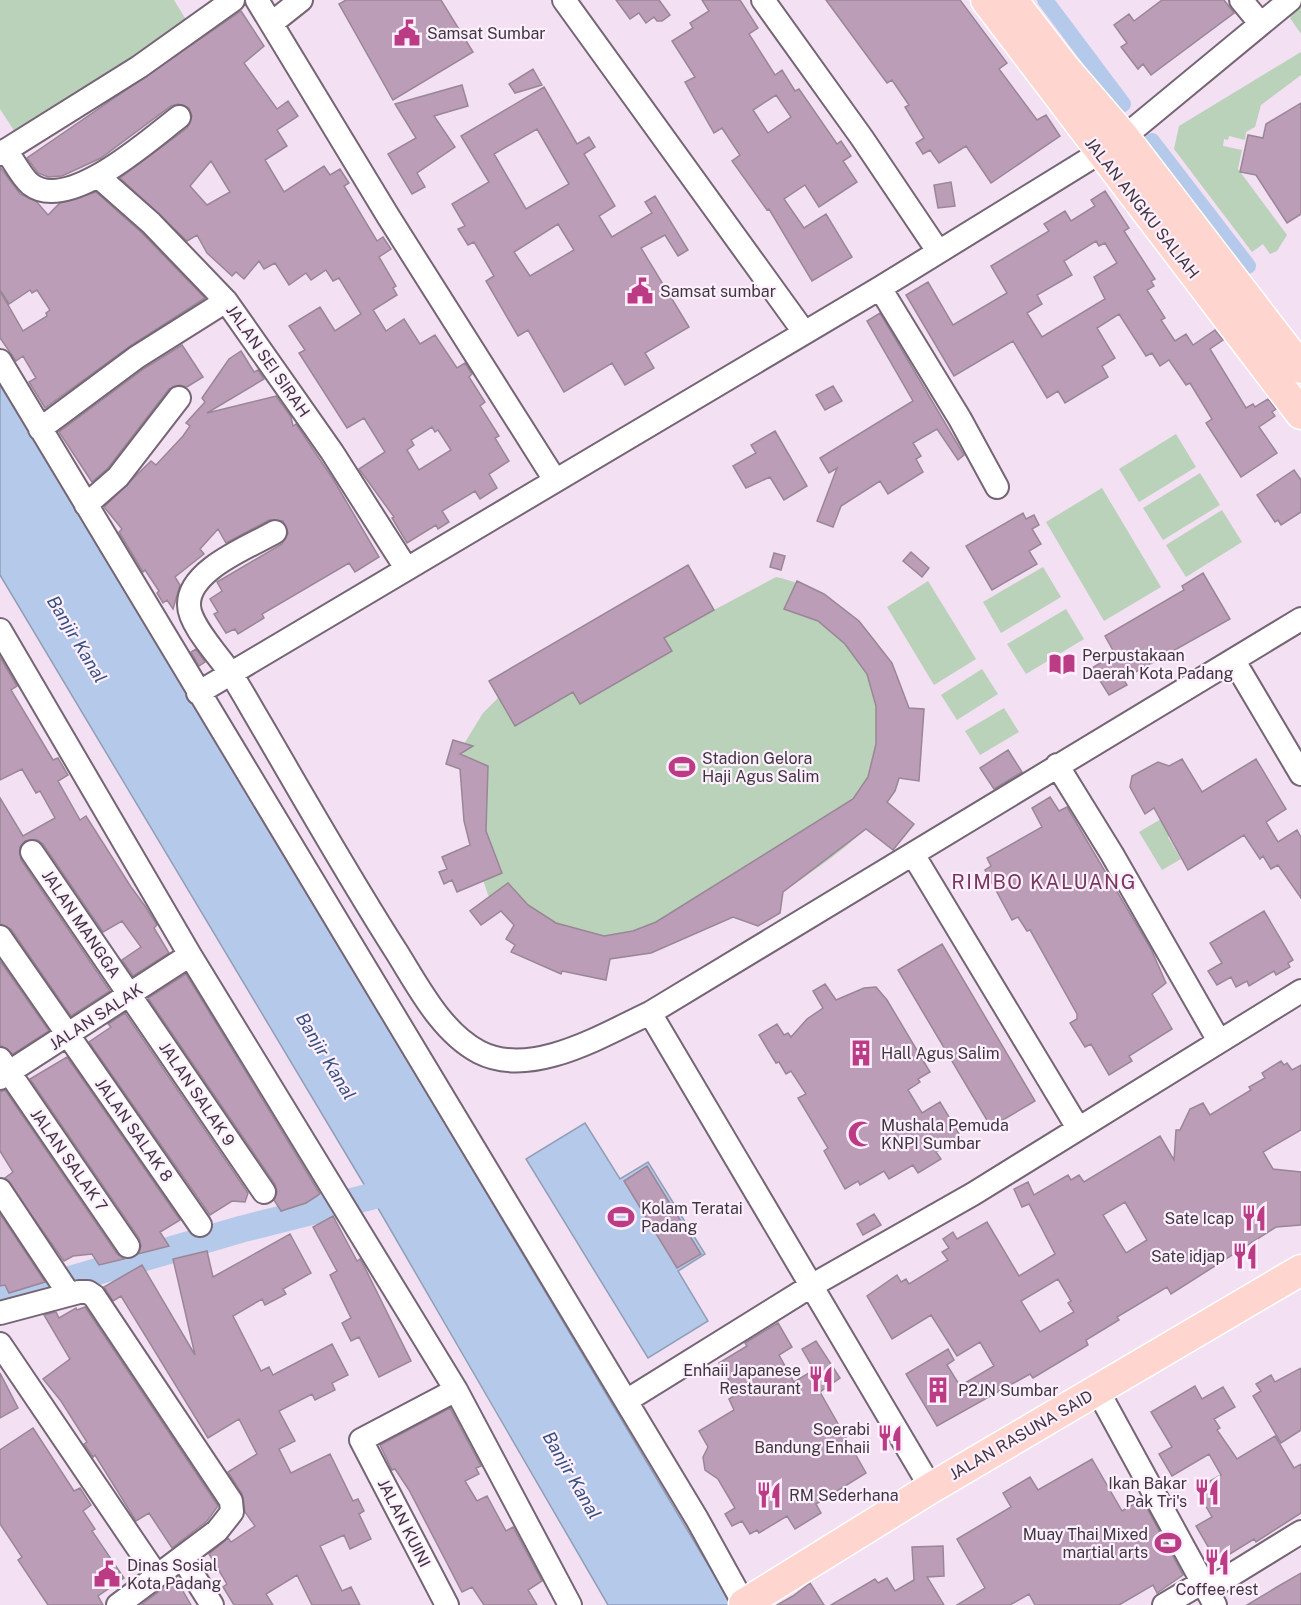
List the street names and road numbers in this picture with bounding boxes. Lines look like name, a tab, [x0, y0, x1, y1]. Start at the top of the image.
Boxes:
street label: JALAN ANGKU SALIAH	[1081, 134, 1203, 282]
street label: JALAN SEI SIRAH	[222, 301, 314, 421]
street label: JALAN MANGGA	[38, 866, 124, 982]
street label: JALAN SALAK	[46, 980, 146, 1054]
street label: JALAN SALAK 9	[155, 1038, 239, 1150]
street label: JALAN SALAK 8	[91, 1075, 177, 1185]
street label: JALAN SALAK 7	[27, 1105, 111, 1215]
street label: JALAN RASUNA SAID	[946, 1386, 1096, 1484]
street label: JALAN KUINI	[374, 1476, 434, 1570]

